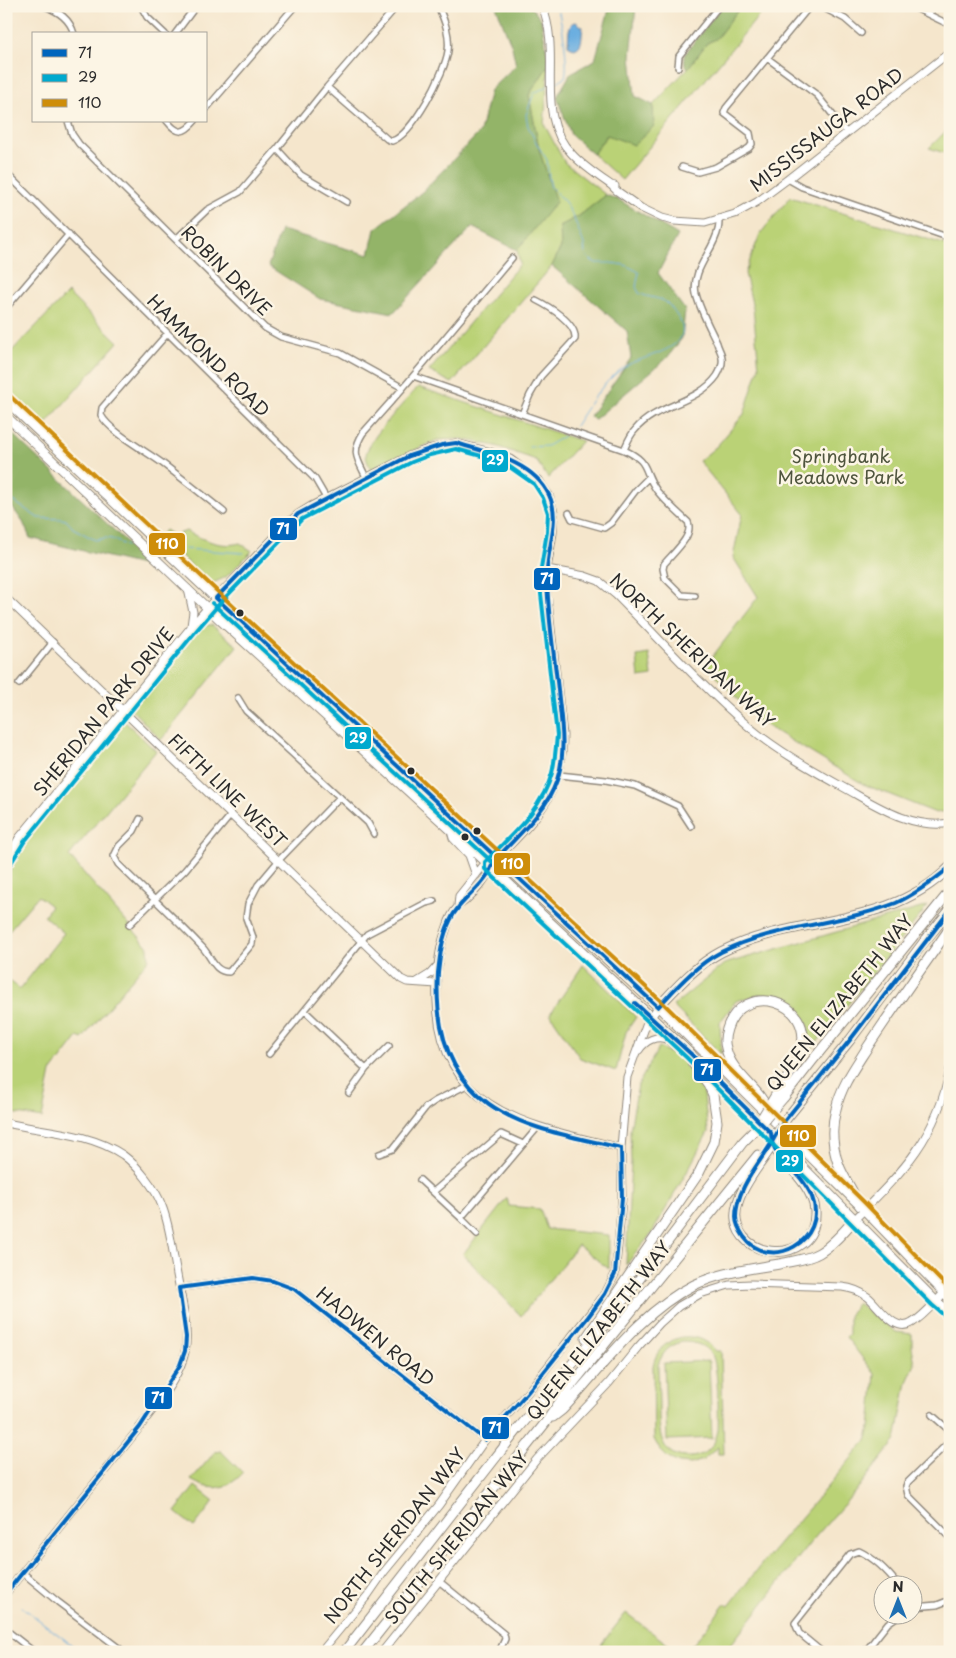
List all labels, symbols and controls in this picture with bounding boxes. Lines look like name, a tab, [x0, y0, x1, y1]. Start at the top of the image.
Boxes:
legend	[32, 32, 208, 122]
text: 71	[78, 40, 92, 63]
street label: MISSISSAUGA ROAD	[743, 60, 909, 198]
text: 29	[78, 64, 97, 87]
text: 110	[78, 90, 102, 113]
street label: ROBIN DRIVE	[176, 219, 278, 321]
street label: HAMMOND ROAD	[141, 287, 277, 423]
park label: Springbank Meadows Park	[777, 442, 905, 490]
line badge: 29	[481, 449, 509, 473]
text: 29	[486, 449, 504, 470]
line badge: 71	[269, 517, 298, 541]
text: 71	[276, 518, 290, 539]
line badge: 110	[148, 532, 186, 556]
text: 110	[155, 533, 179, 554]
street label: NORTH SHERIDAN WAY	[605, 566, 782, 734]
line badge: 71	[533, 567, 561, 591]
text: 71	[540, 568, 554, 589]
unlabelled marker	[235, 608, 245, 618]
street label: SHERIDAN PARK DRIVE	[26, 621, 180, 801]
street label: FIFTH LINE WEST	[163, 726, 294, 854]
line badge: 29	[344, 726, 372, 750]
text: 29	[349, 727, 367, 748]
unlabelled marker	[406, 766, 416, 776]
unlabelled marker	[472, 826, 482, 836]
unlabelled marker	[460, 832, 470, 842]
line badge: 110	[493, 852, 531, 876]
text: 110	[500, 853, 524, 874]
street label: QUEEN ELIZABETH WAY	[759, 907, 919, 1096]
line badge: 71	[693, 1058, 722, 1082]
text: 71	[700, 1059, 714, 1080]
line badge: 110	[779, 1124, 817, 1148]
text: 110	[786, 1125, 810, 1146]
line badge: 29	[775, 1149, 804, 1173]
text: 29	[781, 1150, 799, 1171]
street label: QUEEN ELIZABETH WAY	[519, 1234, 677, 1425]
street label: HADWEN ROAD	[311, 1280, 441, 1392]
line badge: 71	[144, 1386, 173, 1410]
text: 71	[151, 1387, 165, 1408]
line badge: 71	[481, 1416, 510, 1440]
text: 71	[488, 1417, 502, 1438]
street label: NORTH SHERIDAN WAY	[317, 1441, 472, 1629]
street label: SOUTH SHERIDAN WAY	[378, 1444, 535, 1629]
north arrow	[874, 1576, 924, 1626]
text: N	[892, 1576, 904, 1597]

